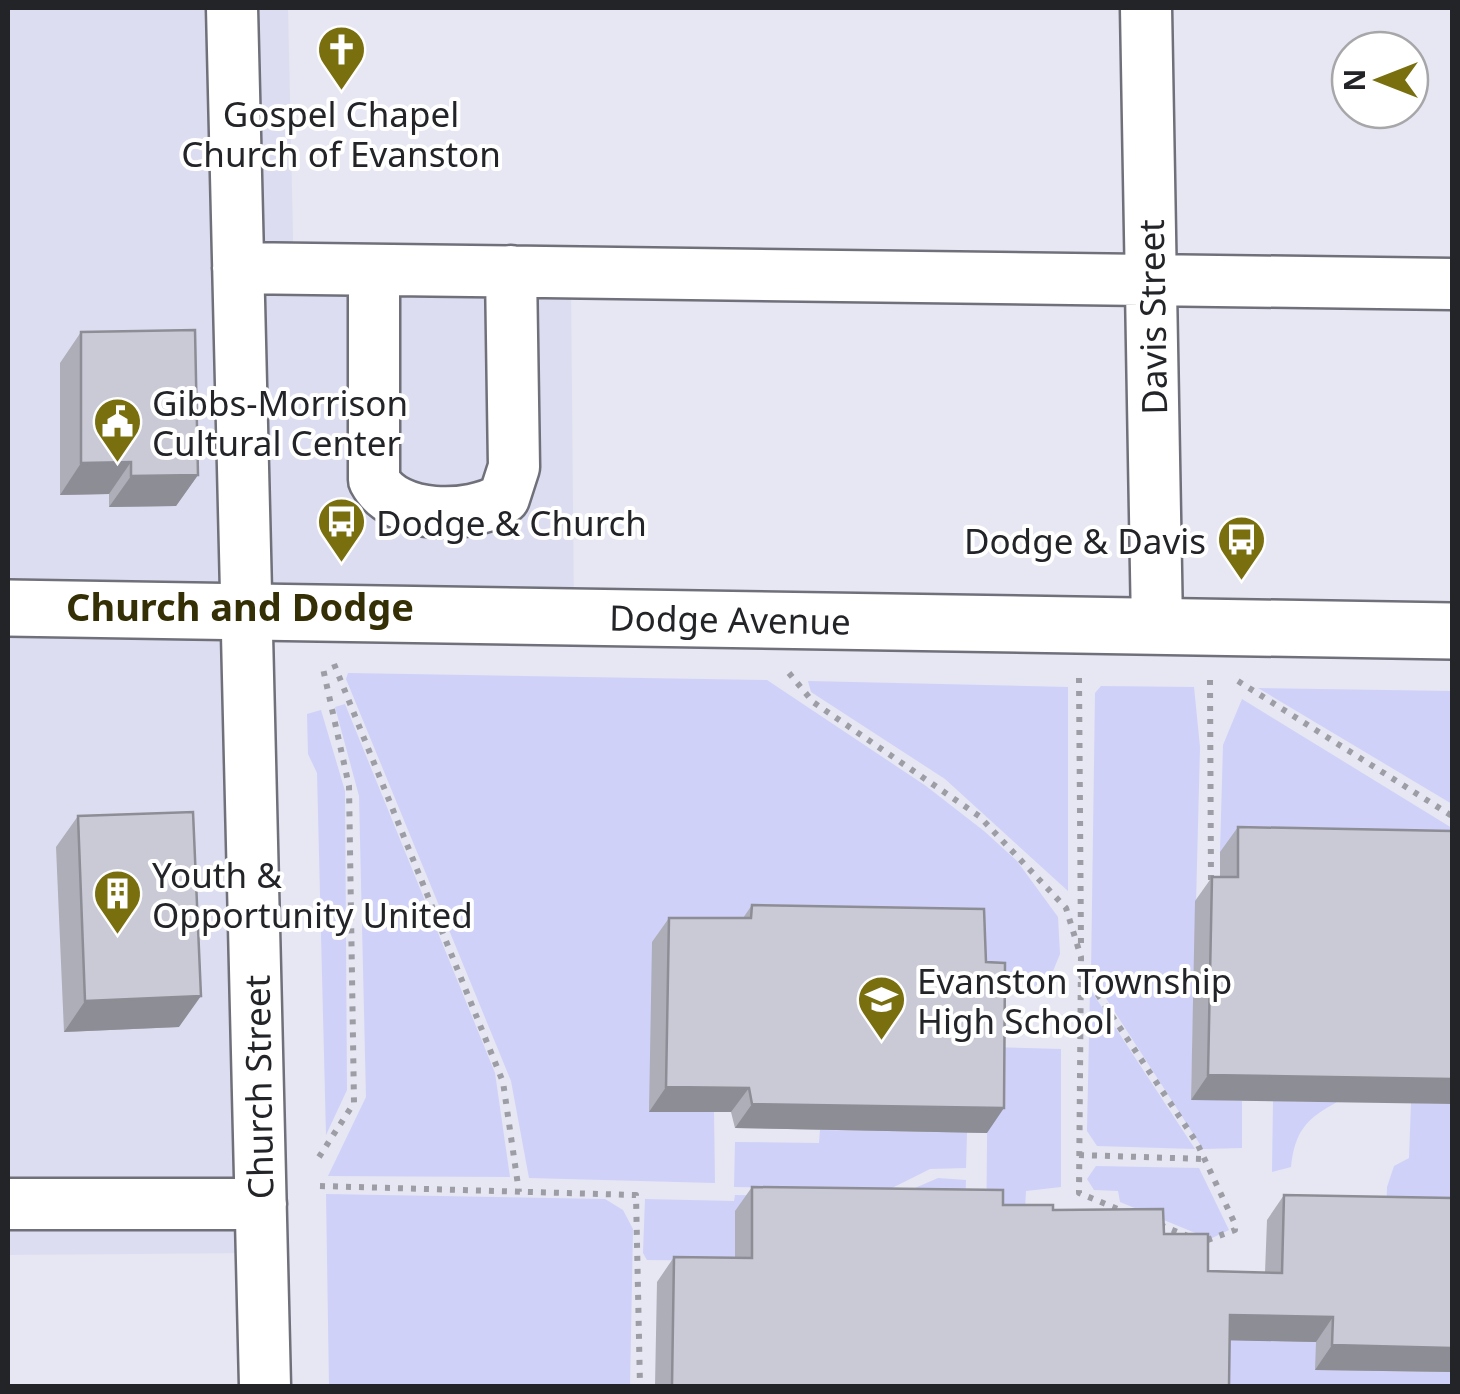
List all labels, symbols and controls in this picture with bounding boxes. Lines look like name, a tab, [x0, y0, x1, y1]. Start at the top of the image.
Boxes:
church icon: Gospel Chapel Church of Evanston	[315, 23, 367, 91]
north arrow	[1330, 30, 1430, 130]
text: N	[1335, 69, 1373, 91]
place label: Gospel Chapel Church of Evanston	[181, 90, 501, 177]
street label: Davis Street	[1127, 219, 1177, 415]
place label: Gibbs-Morrison Cultural Center	[152, 379, 408, 466]
public building icon: Gibbs-Morrison Cultural Center	[91, 396, 143, 464]
bus stop icon: Dodge & Church	[315, 496, 367, 564]
place label: Dodge & Church	[376, 499, 647, 546]
bus stop icon: Dodge & Davis	[1215, 514, 1267, 582]
place label: Dodge & Davis	[964, 517, 1206, 564]
district label: Church and Dodge	[66, 580, 414, 632]
street label: Dodge Avenue	[609, 593, 851, 645]
place label: Youth & Opportunity United	[152, 851, 473, 938]
building icon: Youth & Opportunity United	[91, 868, 143, 936]
place label: Evanston Township High School	[917, 957, 1232, 1044]
street label: Church Street	[233, 974, 283, 1200]
school or university icon: Evanston Township High School	[856, 974, 908, 1042]

